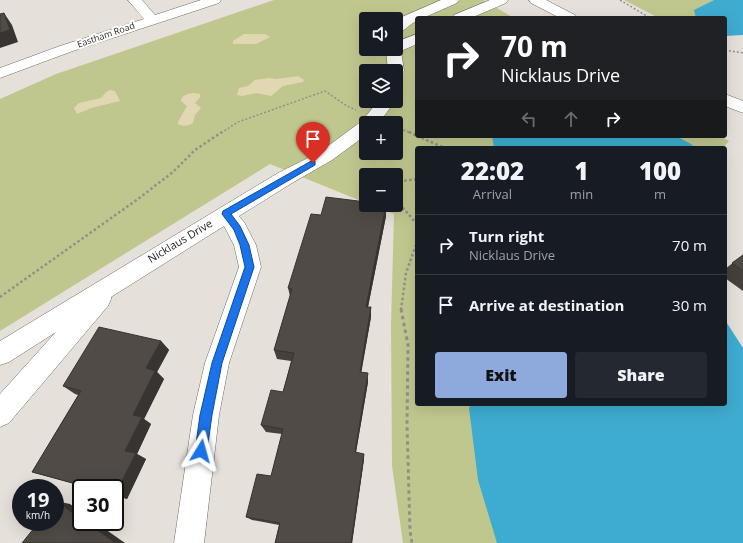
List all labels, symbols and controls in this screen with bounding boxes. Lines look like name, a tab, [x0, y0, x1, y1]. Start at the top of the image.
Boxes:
map controls	[359, 12, 403, 212]
button: sound	[359, 12, 403, 56]
street label: Eastham Road	[75, 19, 136, 50]
text: 70 m	[501, 27, 568, 65]
icon: right	[435, 32, 487, 84]
text: Nicklaus Drive	[501, 63, 620, 87]
button: layers	[359, 64, 403, 108]
icon: left	[518, 108, 540, 130]
icon: ahead	[560, 108, 582, 130]
icon: right	[602, 108, 624, 130]
button: +	[359, 116, 403, 160]
pin	[296, 122, 330, 163]
icon: arrive	[302, 128, 324, 150]
text: 22:02	[461, 154, 524, 187]
text: 1	[574, 154, 589, 187]
text: 100	[639, 154, 681, 187]
button: −	[359, 168, 403, 212]
text: Arrival	[473, 185, 512, 203]
text: min	[570, 185, 593, 203]
text: m	[654, 185, 666, 203]
street label: Nicklaus Drive	[145, 215, 215, 266]
text: Turn right	[469, 226, 544, 246]
icon: right	[435, 234, 457, 256]
text: 70 m	[672, 235, 707, 255]
text: Nicklaus Drive	[469, 246, 555, 264]
icon: arrive	[435, 294, 457, 316]
text: Arrive at destination	[469, 295, 624, 315]
text: 30 m	[672, 295, 707, 315]
button: Exit	[435, 352, 567, 398]
button: Share	[575, 352, 707, 398]
position arrow	[180, 430, 222, 472]
speed limit sign: 30	[72, 479, 124, 531]
text: 19	[27, 486, 49, 513]
text: km/h	[26, 508, 50, 522]

